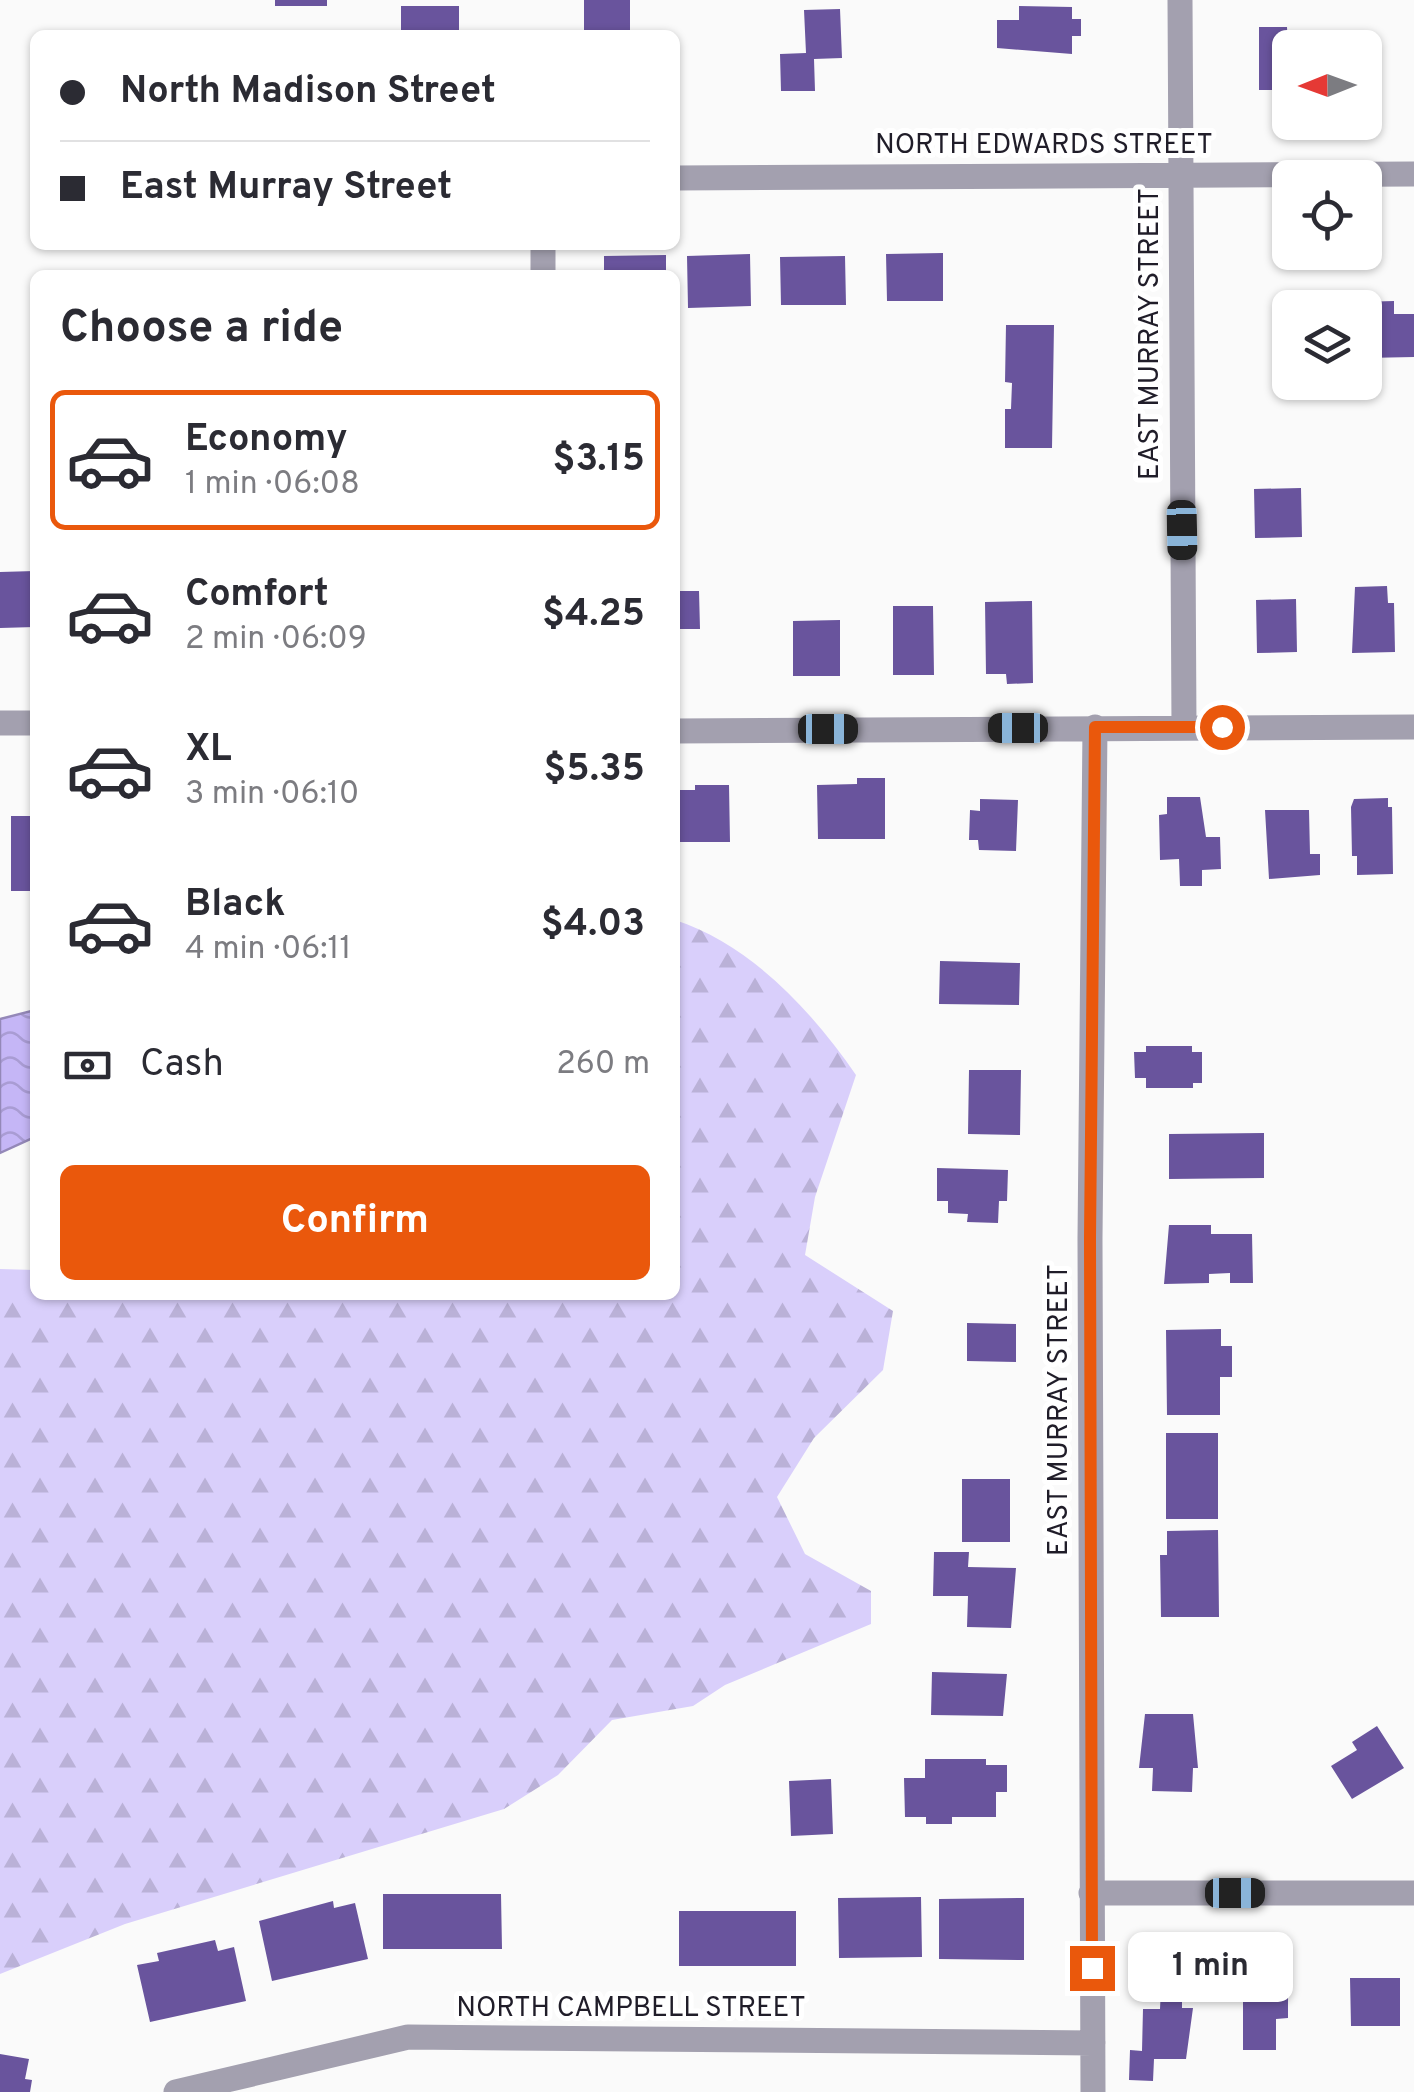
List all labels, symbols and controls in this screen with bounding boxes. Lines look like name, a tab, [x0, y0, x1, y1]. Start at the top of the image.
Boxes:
north arrow	[1272, 30, 1382, 140]
map controls	[1272, 30, 1382, 400]
text: North Madison Street	[120, 68, 496, 117]
street label: NORTH EDWARDS STREET	[875, 128, 1213, 164]
button: locate	[1272, 160, 1382, 270]
text: East Murray Street	[120, 164, 452, 213]
street label: EAST MURRAY STREET	[1133, 188, 1169, 480]
button: layers	[1272, 290, 1382, 400]
text: Choose a ride	[60, 301, 343, 358]
icon: car	[65, 415, 155, 505]
text: Economy	[185, 416, 347, 465]
text: $3.15	[553, 436, 645, 485]
text: 1 min · 06:08	[185, 465, 360, 505]
car	[1166, 500, 1198, 560]
icon: car	[65, 570, 155, 660]
text: Comfort	[185, 571, 329, 620]
text: $4.25	[542, 591, 645, 640]
text: 2 min · 06:09	[185, 620, 367, 660]
route start	[1200, 705, 1245, 750]
car	[988, 713, 1048, 743]
car	[798, 714, 858, 744]
icon: car	[65, 725, 155, 815]
text: XL	[185, 726, 232, 775]
text: $5.35	[544, 746, 645, 795]
text: 3 min · 06:10	[185, 775, 359, 815]
icon: car	[65, 880, 155, 970]
text: Black	[185, 881, 285, 930]
text: $4.03	[541, 901, 645, 950]
text: 4 min · 06:11	[185, 930, 351, 970]
icon: cash	[60, 1038, 115, 1093]
text: Cash	[140, 1041, 224, 1090]
text: 260 m	[556, 1045, 650, 1085]
button: Confirm	[60, 1165, 650, 1280]
street label: EAST MURRAY STREET	[1042, 1264, 1078, 1556]
car	[1205, 1878, 1265, 1908]
callout: 1 min	[1127, 1933, 1292, 2003]
route end	[1070, 1946, 1115, 1991]
text: 1 min	[1172, 1947, 1249, 1987]
street label: NORTH CAMPBELL STREET	[456, 1991, 806, 2027]

